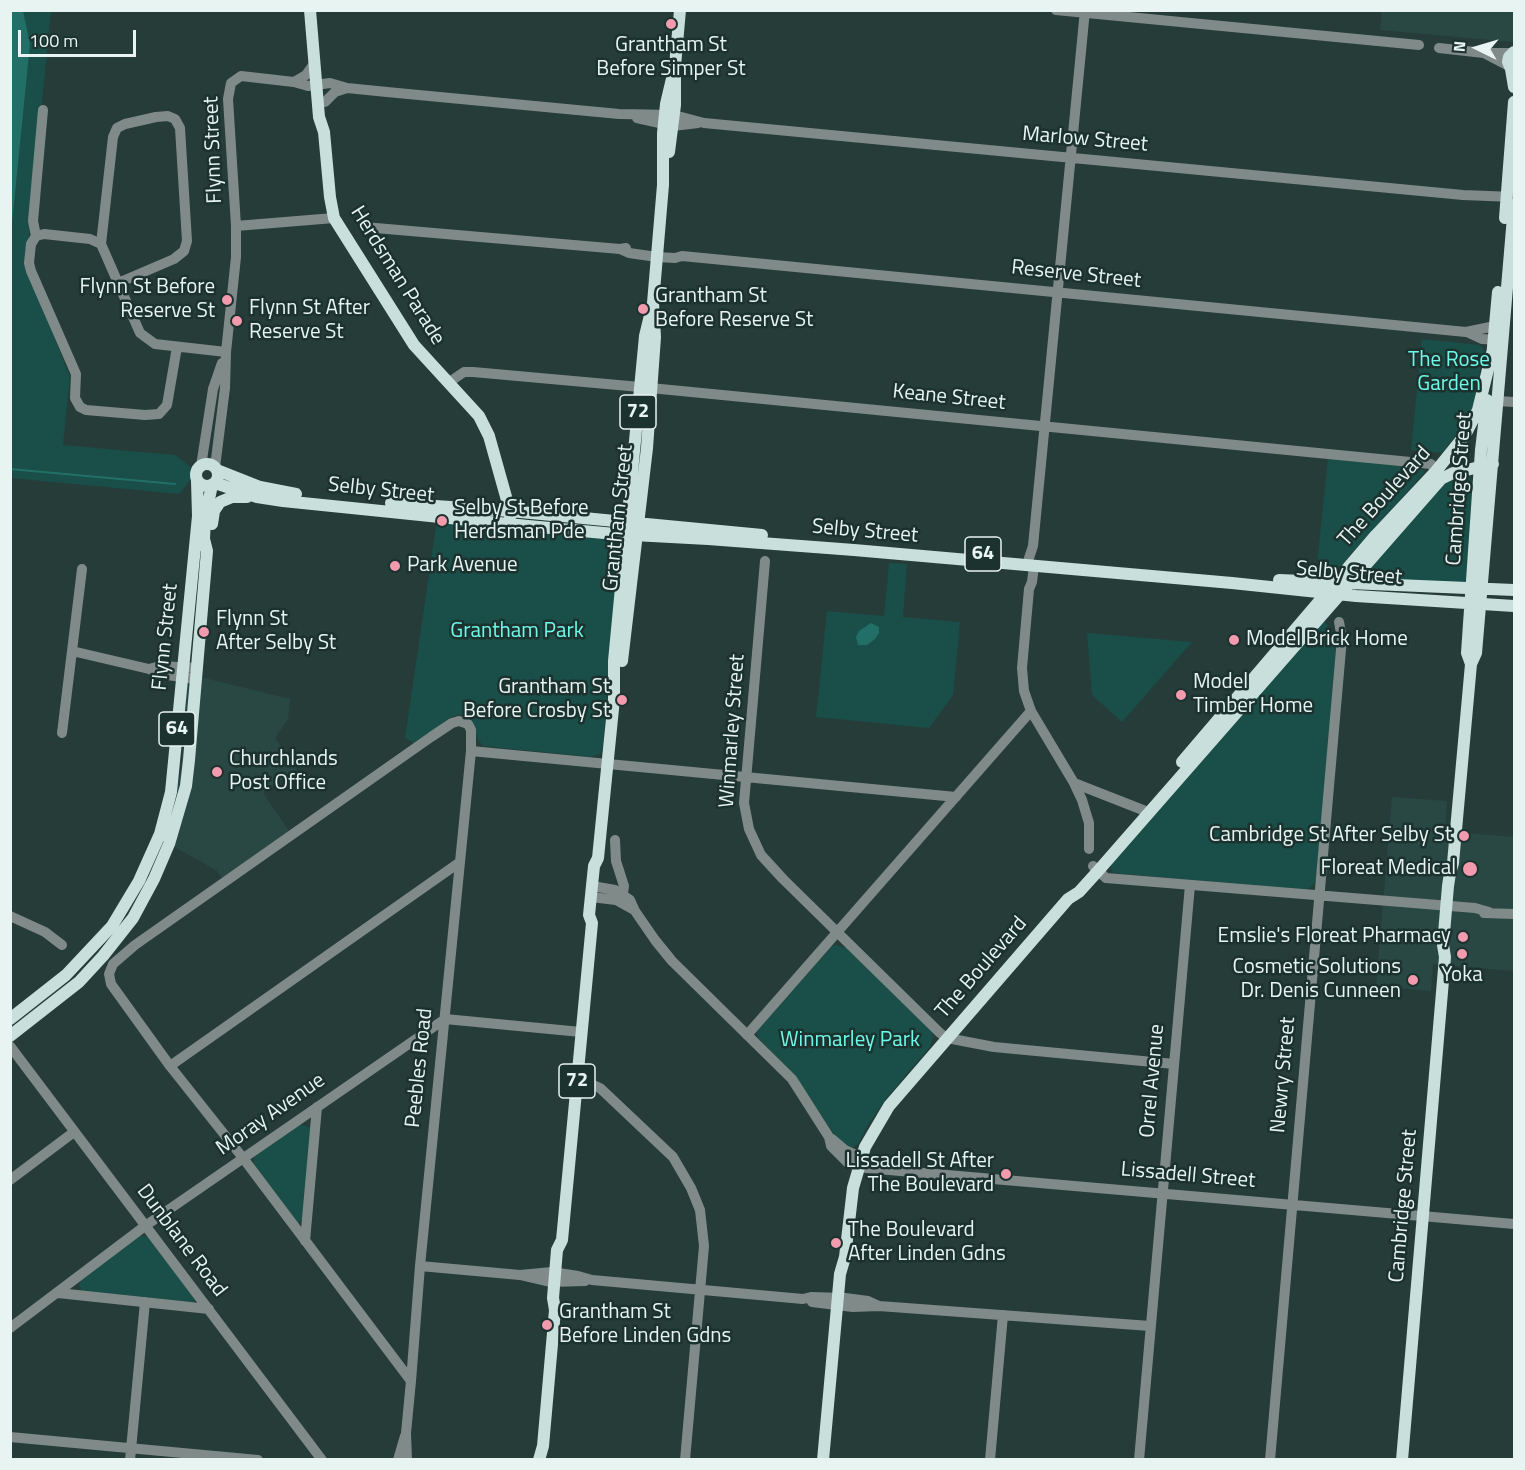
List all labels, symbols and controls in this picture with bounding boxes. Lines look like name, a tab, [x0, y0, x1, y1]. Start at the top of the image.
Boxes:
marker: Grantham St Before Simper St	[664, 17, 678, 31]
scale bar	[21, 18, 140, 56]
north arrow	[1447, 18, 1507, 78]
text: 100 m	[29, 27, 78, 54]
place label: Grantham St Before Simper St	[596, 33, 746, 83]
text: N	[1447, 40, 1472, 53]
street label: Flynn Street	[200, 96, 228, 204]
street label: Marlow Street	[1021, 122, 1149, 158]
street label: Herdsman Parade	[344, 202, 450, 350]
street label: Reserve Street	[1010, 256, 1142, 294]
place label: Flynn St Before Reserve St	[80, 275, 215, 325]
place label: Grantham St Before Reserve St	[655, 284, 813, 334]
marker: Flynn St Before Reserve St	[220, 293, 234, 307]
place label: Flynn St After Reserve St	[249, 296, 370, 346]
marker: Grantham St Before Reserve St	[636, 302, 650, 316]
marker: Flynn St After Reserve St	[230, 314, 244, 328]
park label: The Rose Garden	[1408, 348, 1490, 398]
street label: Keane Street	[891, 380, 1007, 416]
road number: 72	[620, 395, 656, 429]
street label: Cambridge Street	[1442, 411, 1478, 567]
street label: The Boulevard	[1333, 442, 1437, 552]
street label: Grantham Street	[599, 443, 639, 593]
street label: Selby Street	[327, 473, 435, 509]
place label: Selby St Before Herdsman Pde	[454, 496, 589, 546]
marker: Selby St Before Herdsman Pde	[435, 514, 449, 528]
street label: Selby Street	[811, 515, 919, 549]
road number: 64	[965, 537, 1001, 571]
place label: Park Avenue	[407, 553, 518, 579]
street label: Selby Street	[1295, 557, 1403, 591]
marker: Park Avenue	[388, 559, 402, 573]
street label: Flynn Street	[148, 582, 184, 692]
place label: Flynn St After Selby St	[216, 607, 336, 657]
park label: Grantham Park	[450, 619, 584, 645]
marker: Flynn St After Selby St	[197, 625, 211, 639]
place label: Model Brick Home	[1246, 627, 1408, 653]
marker: Model Brick Home	[1227, 633, 1241, 647]
street label: Winmarley Street	[715, 653, 751, 809]
place label: Model Timber Home	[1193, 670, 1313, 720]
place label: Grantham St Before Crosby St	[463, 675, 610, 725]
marker: Model Timber Home	[1174, 688, 1188, 702]
marker: Grantham St Before Crosby St	[615, 693, 629, 707]
road number: 64	[159, 712, 195, 746]
place label: Churchlands Post Office	[229, 747, 338, 797]
marker: Churchlands Post Office	[210, 765, 224, 779]
place label: Cambridge St After Selby St	[1209, 823, 1452, 849]
marker: Cambridge St After Selby St	[1457, 829, 1471, 843]
place label: Floreat Medical	[1320, 856, 1456, 882]
marker: Floreat Medical	[1461, 860, 1479, 878]
street label: The Boulevard	[931, 912, 1033, 1024]
place label: Emslie's Floreat Pharmacy	[1218, 924, 1451, 950]
marker: Emslie's Floreat Pharmacy	[1456, 930, 1470, 944]
marker: Yoka	[1455, 947, 1469, 961]
place label: Cosmetic Solutions Dr. Denis Cunneen	[1233, 955, 1401, 1005]
place label: Yoka	[1441, 963, 1483, 989]
marker: Cosmetic Solutions Dr. Denis Cunneen	[1406, 973, 1420, 987]
street label: Peebles Road	[401, 1007, 439, 1129]
street label: Newry Street	[1266, 1016, 1302, 1134]
street label: Orrel Avenue	[1135, 1023, 1171, 1139]
park label: Winmarley Park	[780, 1028, 920, 1054]
road number: 72	[559, 1064, 595, 1098]
street label: Moray Avenue	[212, 1068, 330, 1162]
street label: Cambridge Street	[1385, 1128, 1423, 1284]
place label: Lissadell St After The Boulevard	[846, 1149, 994, 1199]
street label: Lissadell Street	[1120, 1158, 1256, 1194]
marker: Lissadell St After The Boulevard	[999, 1167, 1013, 1181]
street label: Dunblane Road	[131, 1180, 231, 1302]
place label: The Boulevard After Linden Gdns	[848, 1218, 1006, 1268]
marker: The Boulevard After Linden Gdns	[829, 1236, 843, 1250]
place label: Grantham St Before Linden Gdns	[559, 1300, 731, 1350]
marker: Grantham St Before Linden Gdns	[540, 1318, 554, 1332]

